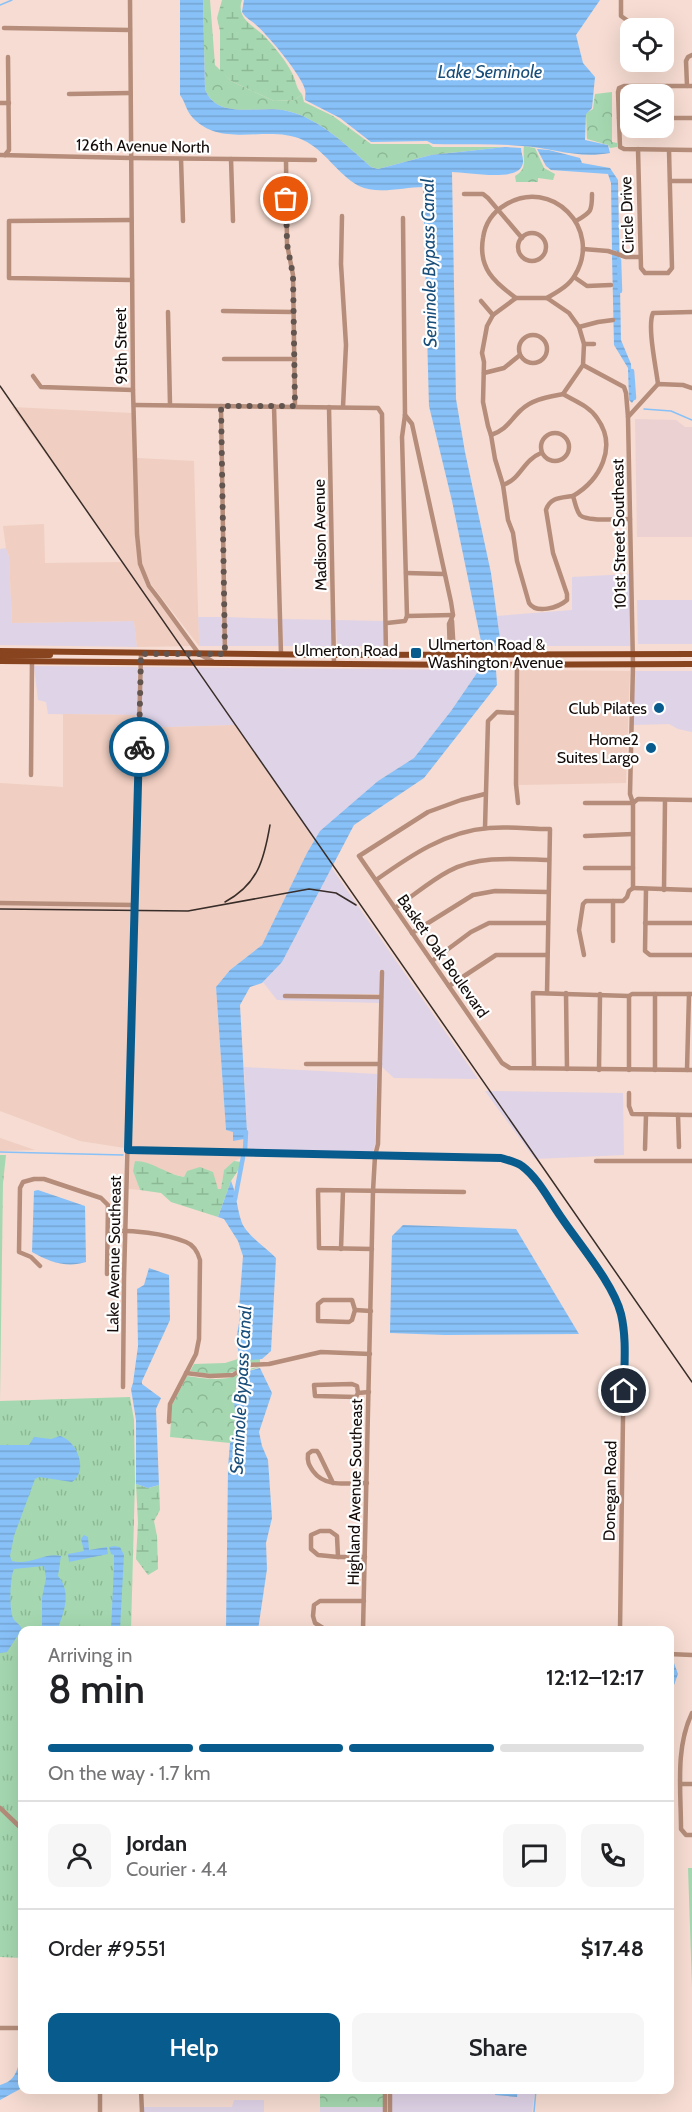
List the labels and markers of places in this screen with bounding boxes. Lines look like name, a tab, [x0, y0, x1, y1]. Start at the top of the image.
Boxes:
pin	[260, 173, 311, 224]
place label: Ulmerton Road & Washington Avenue	[428, 635, 563, 672]
marker: Ulmerton Road & Washington Avenue	[409, 646, 423, 660]
place label: Club Pilates	[569, 699, 647, 718]
marker: Club Pilates	[652, 701, 666, 715]
place label: Home2 Suites Largo	[557, 730, 639, 767]
marker: Home2 Suites Largo	[644, 741, 658, 755]
pin	[598, 1365, 649, 1416]

